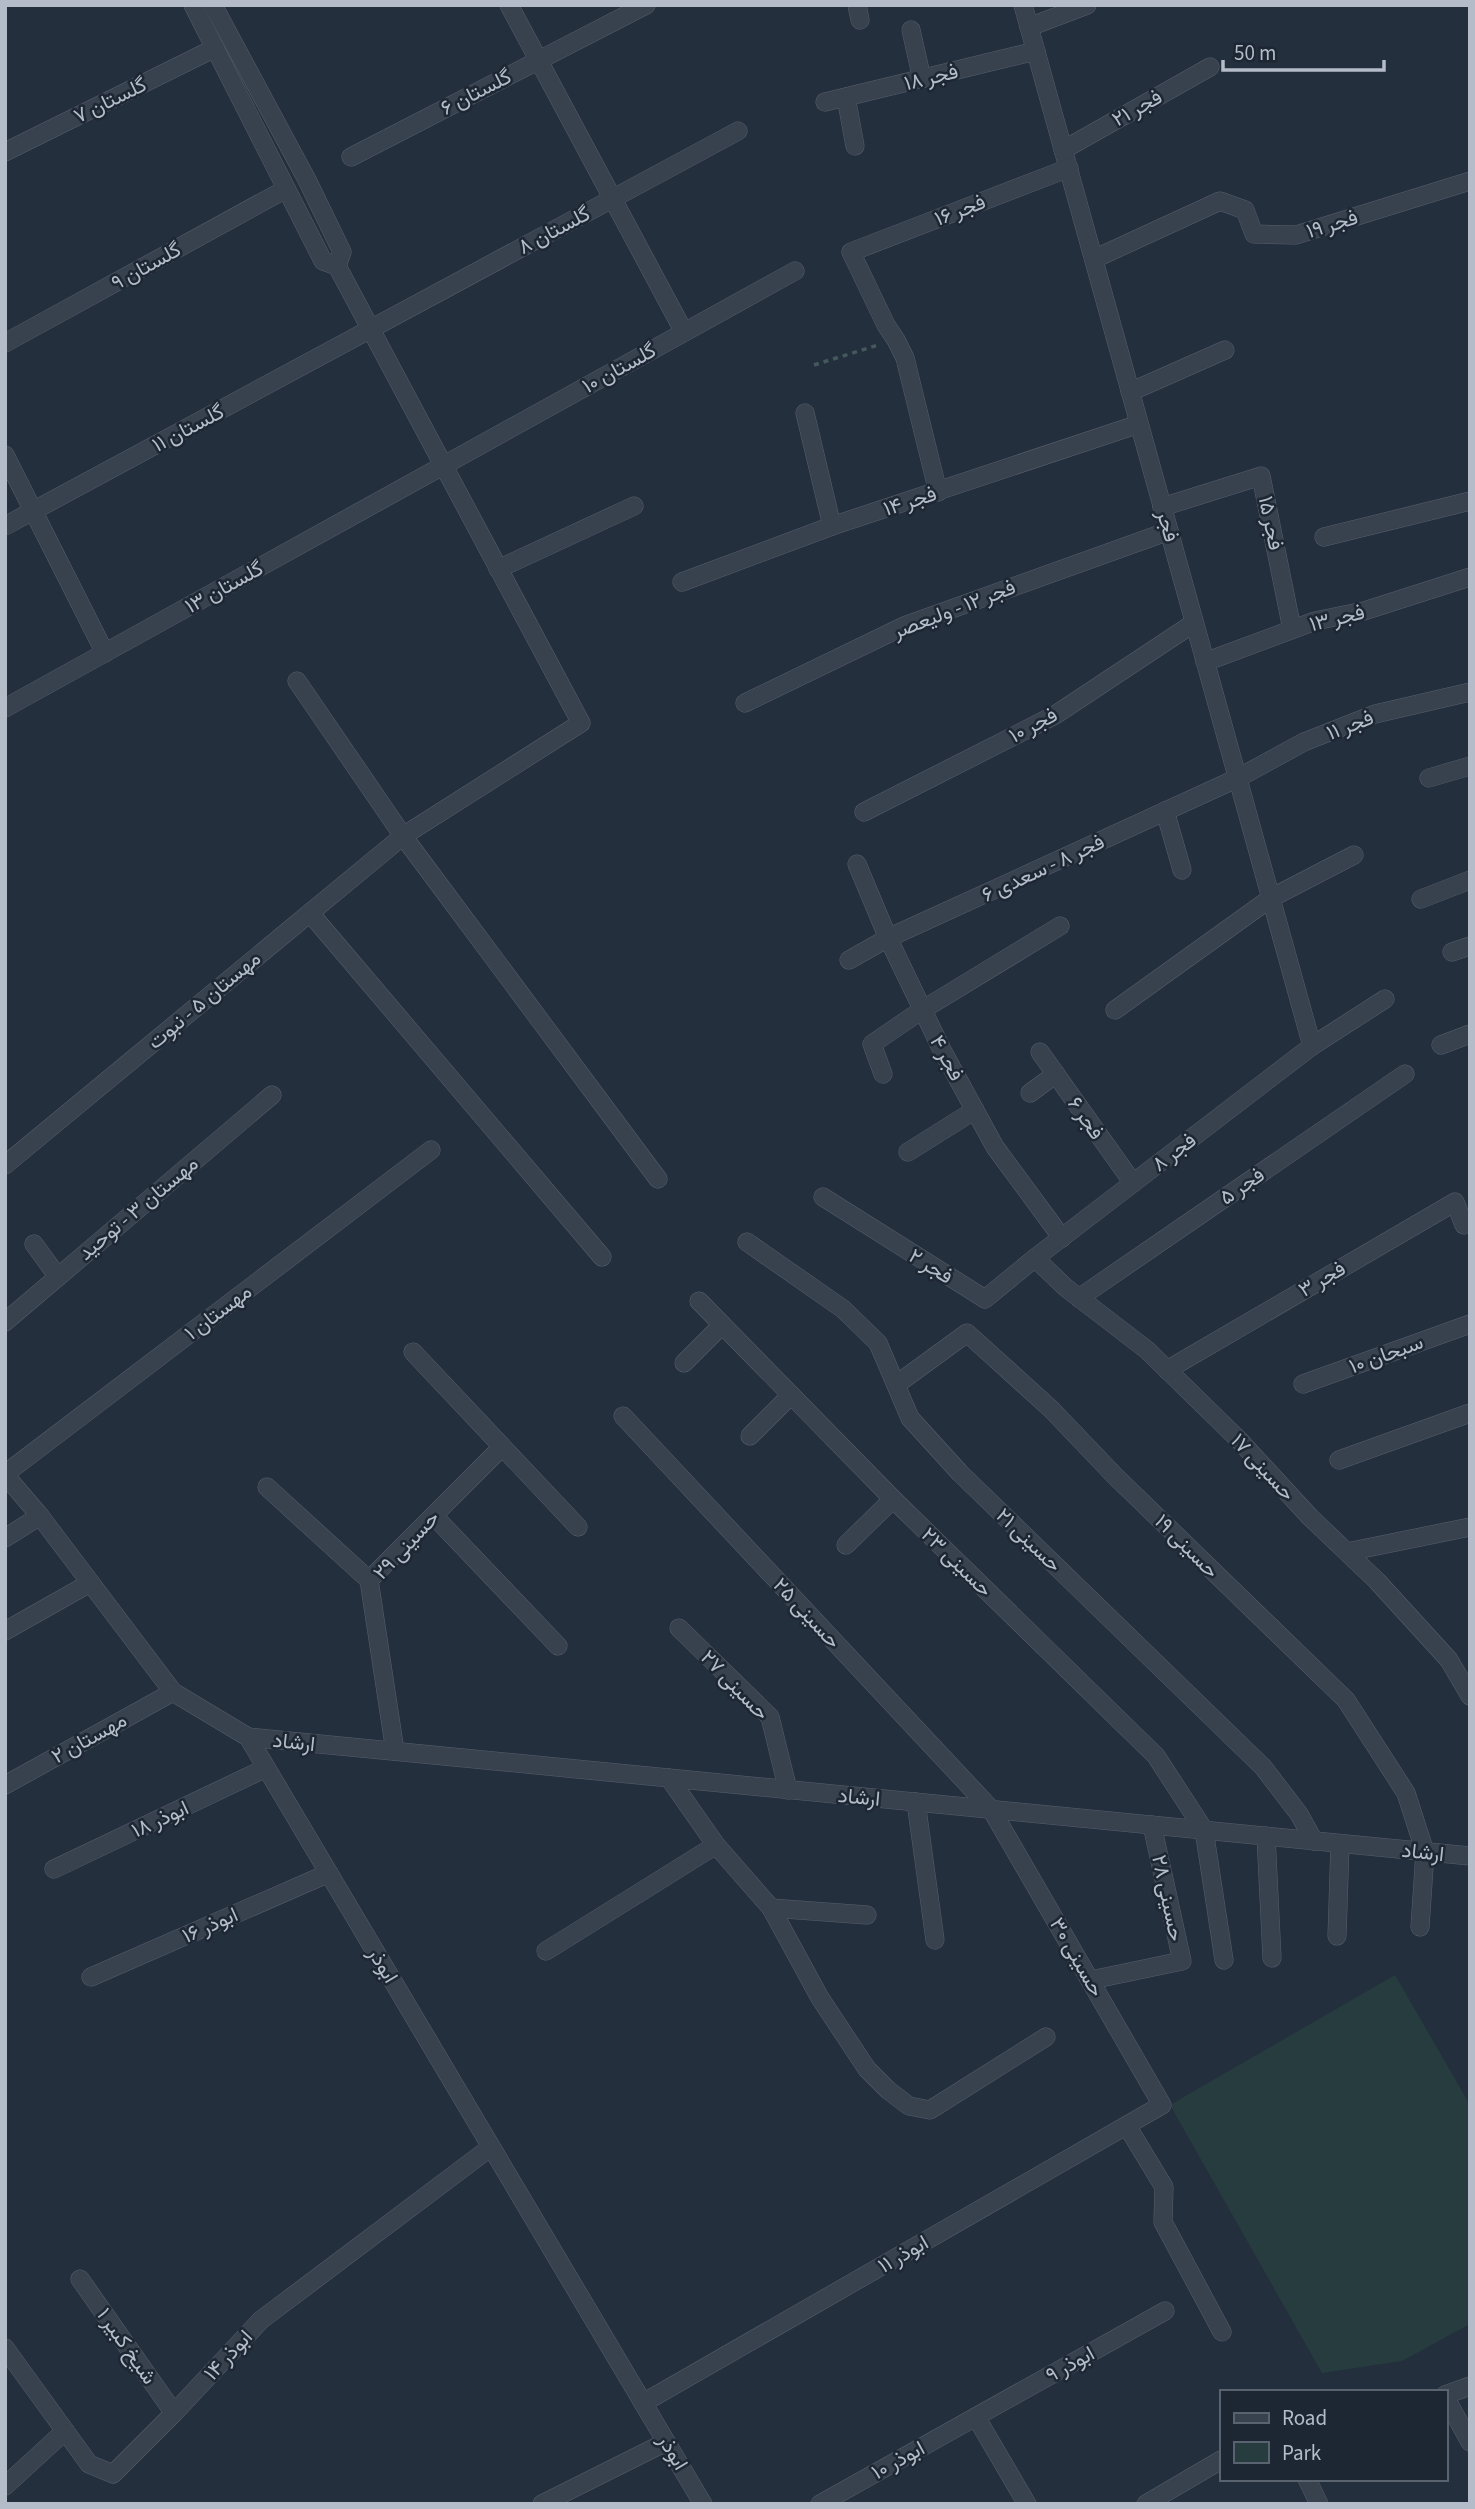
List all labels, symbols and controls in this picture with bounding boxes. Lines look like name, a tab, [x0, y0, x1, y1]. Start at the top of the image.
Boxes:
scale bar	[1223, 28, 1384, 72]
text: 50 m	[1234, 38, 1276, 68]
street label: فجر ۱۸	[901, 56, 961, 98]
street label: گلستان ۶	[435, 61, 517, 123]
street label: گلستان ۷	[68, 69, 152, 131]
street label: فجر ۲۱	[1106, 82, 1168, 134]
street label: فجر ۱۶	[930, 187, 990, 233]
street label: گلستان ۸	[512, 198, 596, 262]
street label: فجر ۱۹	[1303, 202, 1361, 246]
street label: گلستان ۹	[106, 235, 186, 297]
street label: گلستان ۱۰	[576, 335, 662, 401]
street label: گلستان ۱۱	[147, 396, 229, 460]
street label: فجر ۱۴	[880, 478, 940, 524]
street label: فجر ۱۵	[1251, 493, 1291, 553]
street label: فجر	[1149, 506, 1187, 546]
street label: گلستان ۱۳	[179, 553, 269, 621]
street label: فجر ۱۲ - ولیعصر	[887, 572, 1020, 647]
street label: فجر ۱۳	[1306, 597, 1368, 639]
street label: فجر ۱۰	[1003, 700, 1063, 750]
street label: فجر ۱۱	[1322, 702, 1378, 748]
street label: فجر ۸ - سعدی ۶	[977, 826, 1109, 910]
street label: مهستان ۵ - نبوت	[141, 944, 267, 1056]
street label: فجر ۴	[922, 1030, 972, 1086]
street label: فجر ۶	[1060, 1090, 1112, 1146]
street label: فجر ۸	[1146, 1125, 1202, 1179]
street label: مهستان ۳ - توحید	[71, 1149, 205, 1267]
street label: فجر ۵	[1213, 1160, 1271, 1212]
street label: فجر ۲	[903, 1241, 959, 1291]
street label: فجر ۳	[1293, 1253, 1351, 1305]
street label: مهستان ۱	[178, 1277, 258, 1347]
street label: سبحان ۱۰	[1345, 1327, 1427, 1381]
street label: حسینی ۱۷	[1224, 1427, 1302, 1507]
street label: حسینی ۲۱	[989, 1501, 1069, 1579]
street label: حسینی ۲۹	[366, 1504, 446, 1586]
street label: حسینی ۱۹	[1148, 1507, 1226, 1585]
street label: حسینی ۲۳	[915, 1520, 999, 1604]
street label: حسینی ۲۵	[766, 1571, 848, 1655]
street label: حسینی ۲۷	[694, 1643, 776, 1727]
street label: مهستان ۲	[46, 1705, 132, 1771]
street label: ارشاد	[271, 1725, 317, 1759]
street label: ارشاد	[837, 1780, 881, 1814]
street label: ابوذر ۱۸	[126, 1793, 194, 1845]
street label: ارشاد	[1400, 1835, 1446, 1869]
street label: حسینی ۲۸	[1144, 1852, 1192, 1944]
street label: ابوذر ۱۶	[177, 1899, 243, 1951]
street label: حسینی ۳۰	[1042, 1912, 1112, 2002]
street label: ابوذر	[360, 1940, 406, 1989]
street label: ابوذر ۱۱	[872, 2228, 934, 2280]
street label: شیخ کبیر ۱	[90, 2302, 164, 2390]
street label: ابوذر ۱۴	[197, 2323, 259, 2387]
street label: ابوذر ۹	[1040, 2338, 1100, 2390]
legend	[1220, 2390, 1447, 2481]
text: Road	[1282, 2403, 1327, 2433]
street label: ابوذر	[650, 2427, 696, 2476]
street label: ابوذر ۱۰	[866, 2433, 930, 2487]
text: Park	[1282, 2438, 1322, 2468]

